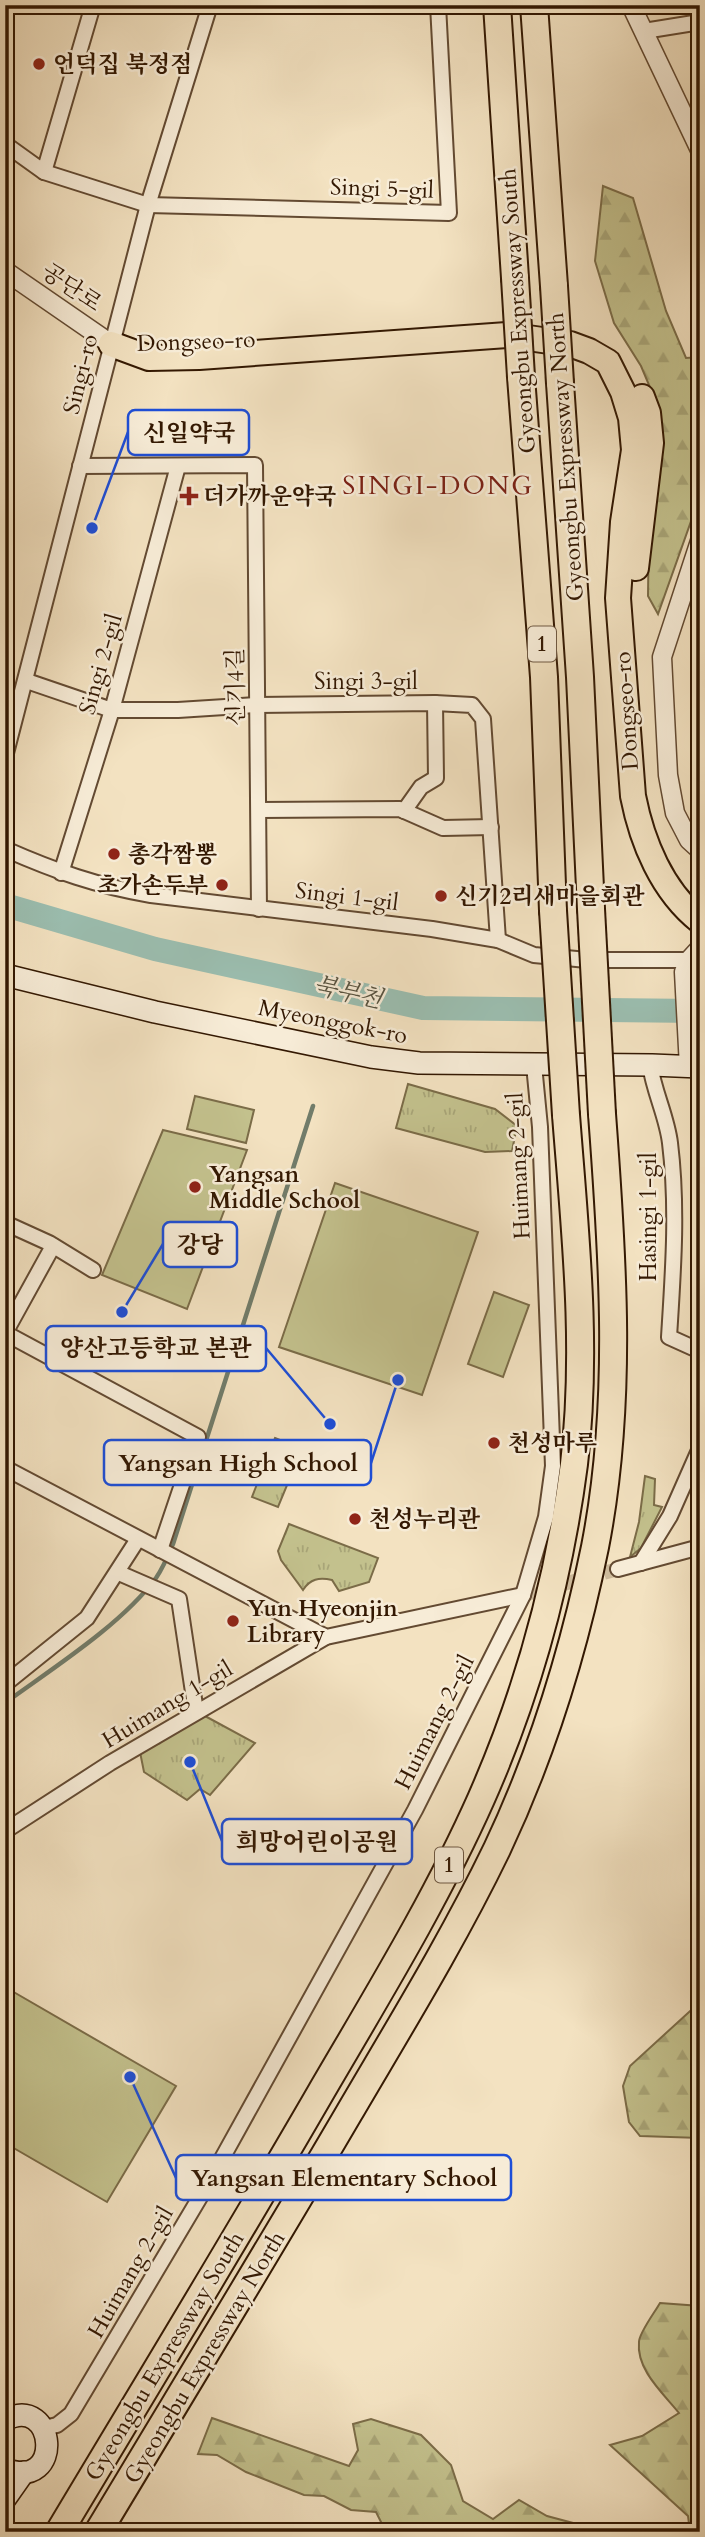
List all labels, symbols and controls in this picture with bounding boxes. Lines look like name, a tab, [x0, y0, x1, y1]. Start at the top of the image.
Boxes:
place label: 언덕집 북정점	[53, 49, 193, 80]
marker: 언덕집 북정점	[31, 56, 47, 72]
street label: Gyeongbu Expressway South	[492, 167, 543, 454]
street label: Singi 5-gil	[330, 171, 435, 206]
street label: 공단로	[35, 256, 108, 319]
street label: Gyeongbu Expressway North	[540, 311, 591, 602]
street label: Dongseo-ro	[136, 324, 256, 359]
street label: Singi-ro	[56, 331, 105, 417]
callout: 신일약국	[128, 410, 249, 455]
text: 신일약국	[143, 417, 235, 450]
district label: SINGI-DONG	[342, 468, 534, 503]
place label: 더가까운약국	[203, 481, 336, 512]
marker: 더가까운약국	[181, 488, 197, 504]
street label: Singi 2-gil	[71, 610, 130, 718]
road number: 1	[528, 626, 556, 662]
street label: 신기4길	[219, 648, 252, 726]
street label: Dongseo-ro	[607, 651, 646, 771]
street label: Singi 3-gil	[314, 666, 418, 697]
place label: 총각짬뽕	[128, 839, 217, 870]
marker: 총각짬뽕	[106, 846, 122, 862]
place label: 초가손두부	[97, 870, 208, 901]
street label: Singi 1-gil	[294, 875, 401, 918]
marker: 초가손두부	[214, 877, 230, 893]
place label: 신기2리새마을회관	[455, 881, 645, 912]
marker: 신기2리새마을회관	[433, 888, 449, 904]
water label: 북부천	[310, 969, 387, 1017]
street label: Myeonggok-ro	[256, 992, 410, 1051]
street label: Huimang 2-gil	[499, 1092, 538, 1240]
street label: Hasingi 1-gil	[633, 1152, 664, 1282]
place label: Yangsan Middle School	[209, 1159, 360, 1216]
marker: Yangsan Middle School	[187, 1179, 203, 1195]
callout: 강당	[163, 1222, 237, 1267]
text: 강당	[177, 1229, 224, 1262]
callout: 양산고등학교 본관	[46, 1326, 266, 1371]
text: 양산고등학교 본관	[60, 1332, 252, 1365]
place label: 천성마루	[508, 1428, 597, 1459]
marker: 천성마루	[486, 1435, 502, 1451]
callout: Yangsan High School	[104, 1440, 371, 1485]
text: Yangsan High School	[118, 1447, 358, 1480]
place label: 천성누리관	[369, 1504, 481, 1535]
marker: 천성누리관	[347, 1511, 363, 1527]
place label: Yun Hyeonjin Library	[247, 1593, 398, 1650]
marker: Yun Hyeonjin Library	[225, 1613, 241, 1629]
street label: Huimang 2-gil	[387, 1650, 482, 1795]
street label: Huimang 1-gil	[96, 1653, 238, 1756]
callout: 희망어린이공원	[222, 1819, 412, 1864]
text: 희망어린이공원	[236, 1826, 398, 1859]
road number: 1	[435, 1848, 463, 1882]
callout: Yangsan Elementary School	[176, 2155, 511, 2200]
text: Yangsan Elementary School	[191, 2162, 497, 2195]
street label: Huimang 2-gil	[80, 2201, 181, 2344]
street label: Gyeongbu Expressway North	[117, 2225, 292, 2489]
street label: Gyeongbu Expressway South	[78, 2226, 251, 2487]

